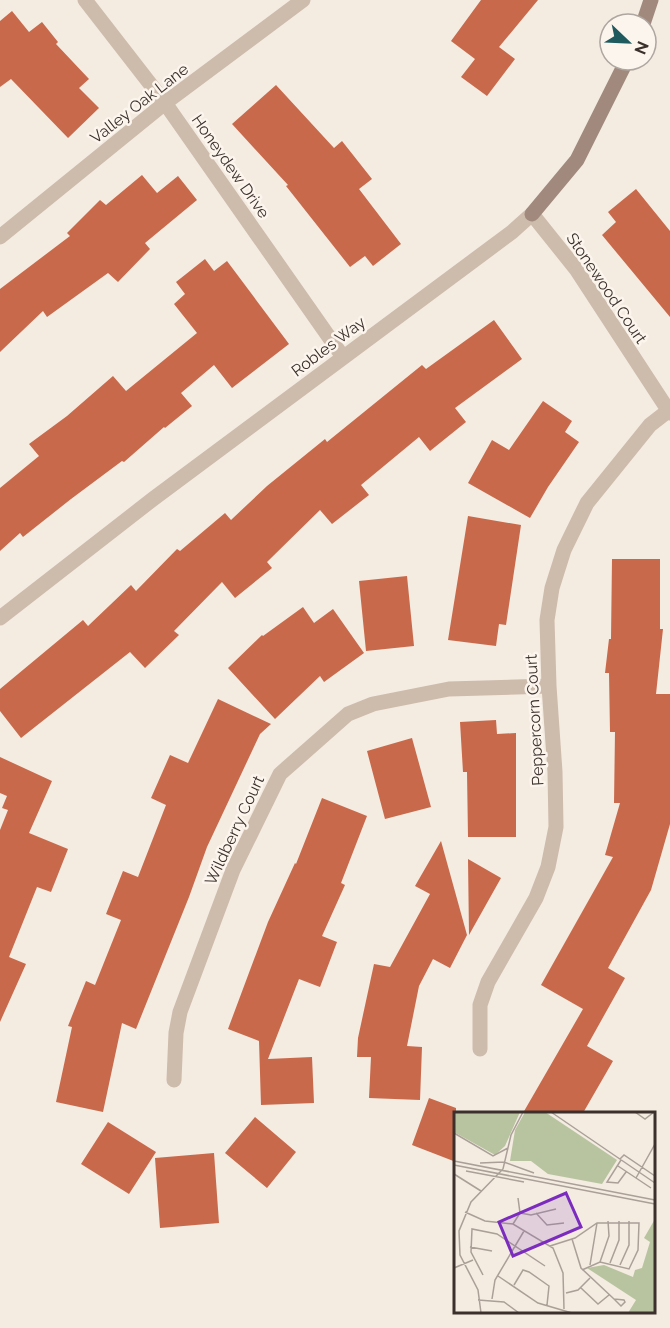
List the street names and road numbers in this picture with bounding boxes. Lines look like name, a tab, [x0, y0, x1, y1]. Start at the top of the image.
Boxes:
street label: Valley Oak Lane	[87, 59, 192, 147]
street label: Honeydew Drive	[188, 111, 273, 222]
street label: Stonewood Court	[562, 229, 651, 348]
street label: Robles Way	[288, 312, 369, 380]
street label: Peppercorn Court	[522, 653, 547, 786]
street label: Wildberry Court	[201, 772, 268, 888]

